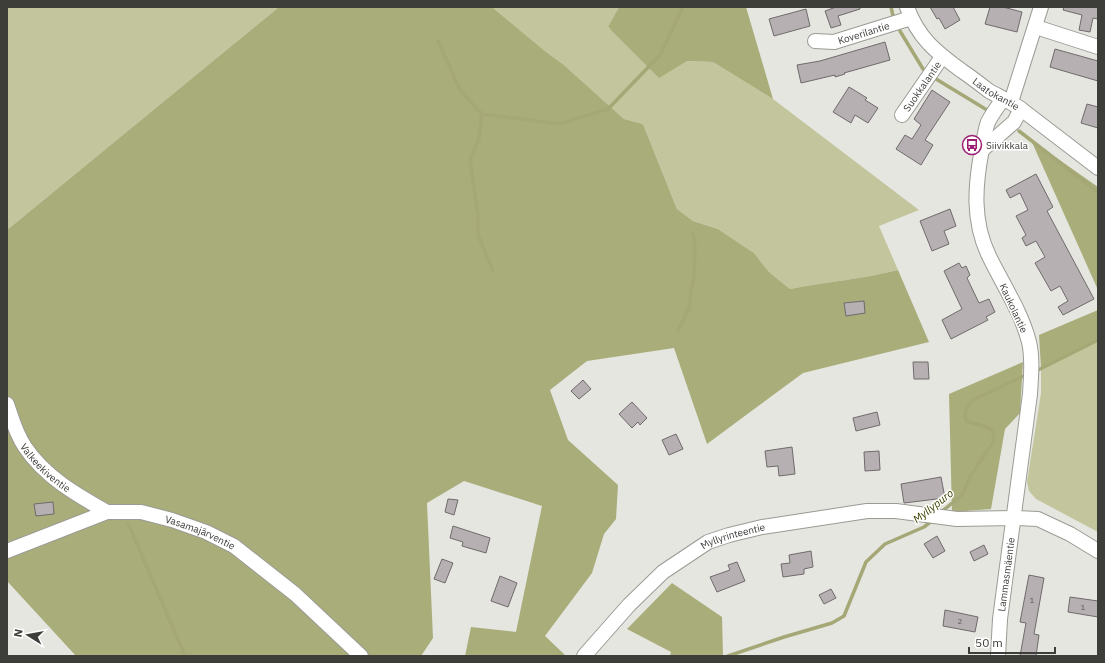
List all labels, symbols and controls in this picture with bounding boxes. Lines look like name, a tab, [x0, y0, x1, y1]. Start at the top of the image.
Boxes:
street label: Koverilantie	[836, 19, 892, 47]
street label: Suokkalantie	[900, 58, 944, 114]
street label: Laatokantie	[970, 75, 1022, 113]
bus stop icon: Siivikkala	[961, 134, 983, 156]
place label: Siivikkala	[986, 139, 1029, 152]
street label: Kaukolantie	[996, 281, 1031, 336]
street label: Valkeekiventie	[17, 441, 73, 496]
water label: Myllypuro	[910, 486, 956, 526]
street label: Vasamajärventie	[164, 513, 238, 553]
street label: Myllyrinteentie	[698, 521, 766, 552]
street label: Lammasmäentie	[995, 536, 1018, 612]
house number: 1	[1030, 595, 1035, 605]
house number: 1	[1081, 602, 1086, 612]
north arrow	[8, 615, 48, 655]
house number: 2	[958, 616, 963, 626]
text: N	[11, 628, 26, 638]
scale bar	[969, 629, 1055, 655]
text: 50 m	[975, 635, 1003, 650]

